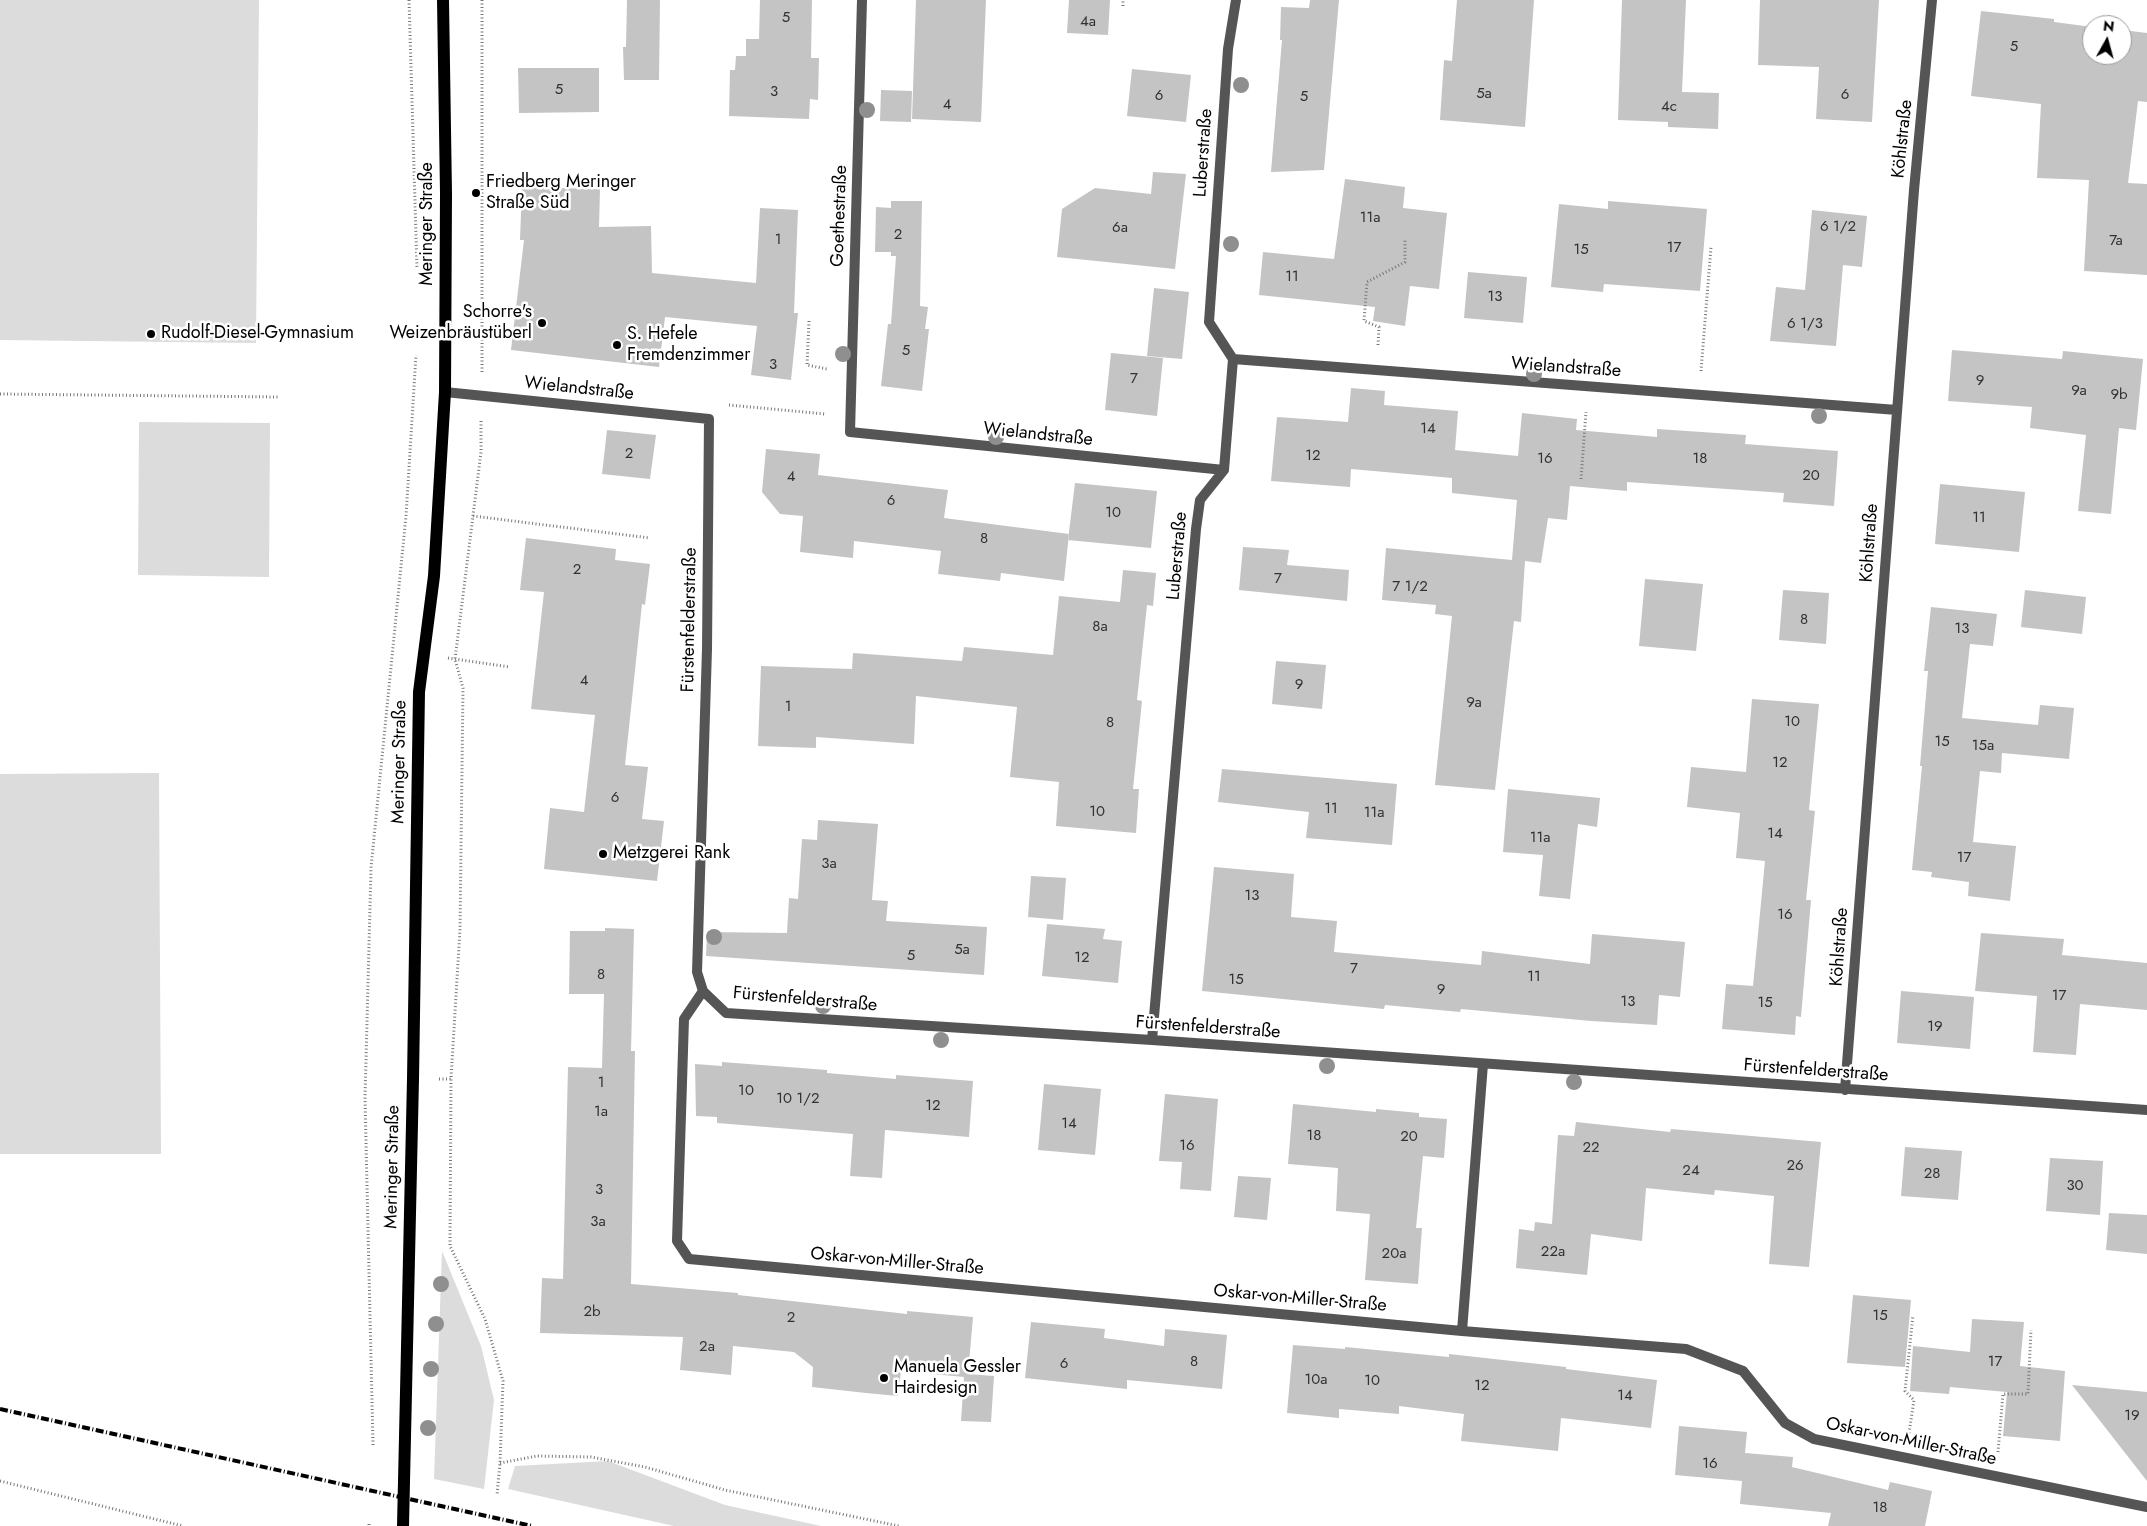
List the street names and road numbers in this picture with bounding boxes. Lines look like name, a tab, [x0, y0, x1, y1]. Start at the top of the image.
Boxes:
street label: Köhlstraße	[1888, 99, 1918, 179]
street label: Luberstraße	[1190, 108, 1218, 198]
street label: Meringer Straße	[417, 162, 439, 286]
street label: Goethestraße	[827, 165, 853, 267]
street label: Wielandstraße	[1510, 353, 1622, 383]
street label: Wielandstraße	[523, 373, 635, 405]
street label: Wielandstraße	[982, 419, 1094, 451]
street label: Köhlstraße	[1856, 503, 1884, 583]
street label: Luberstraße	[1163, 511, 1193, 601]
street label: Fürstenfelderstraße	[678, 547, 702, 693]
street label: Meringer Straße	[388, 700, 412, 824]
street label: Köhlstraße	[1826, 907, 1854, 987]
street label: Fürstenfelderstraße	[732, 983, 878, 1017]
street label: Fürstenfelderstraße	[1135, 1012, 1281, 1044]
street label: Fürstenfelderstraße	[1743, 1055, 1889, 1087]
street label: Meringer Straße	[381, 1105, 405, 1229]
street label: Oskar-von-Miller-Straße	[809, 1244, 985, 1280]
street label: Oskar-von-Miller-Straße	[1212, 1281, 1388, 1317]
street label: Oskar-von-Miller-Straße	[1824, 1413, 1998, 1471]

